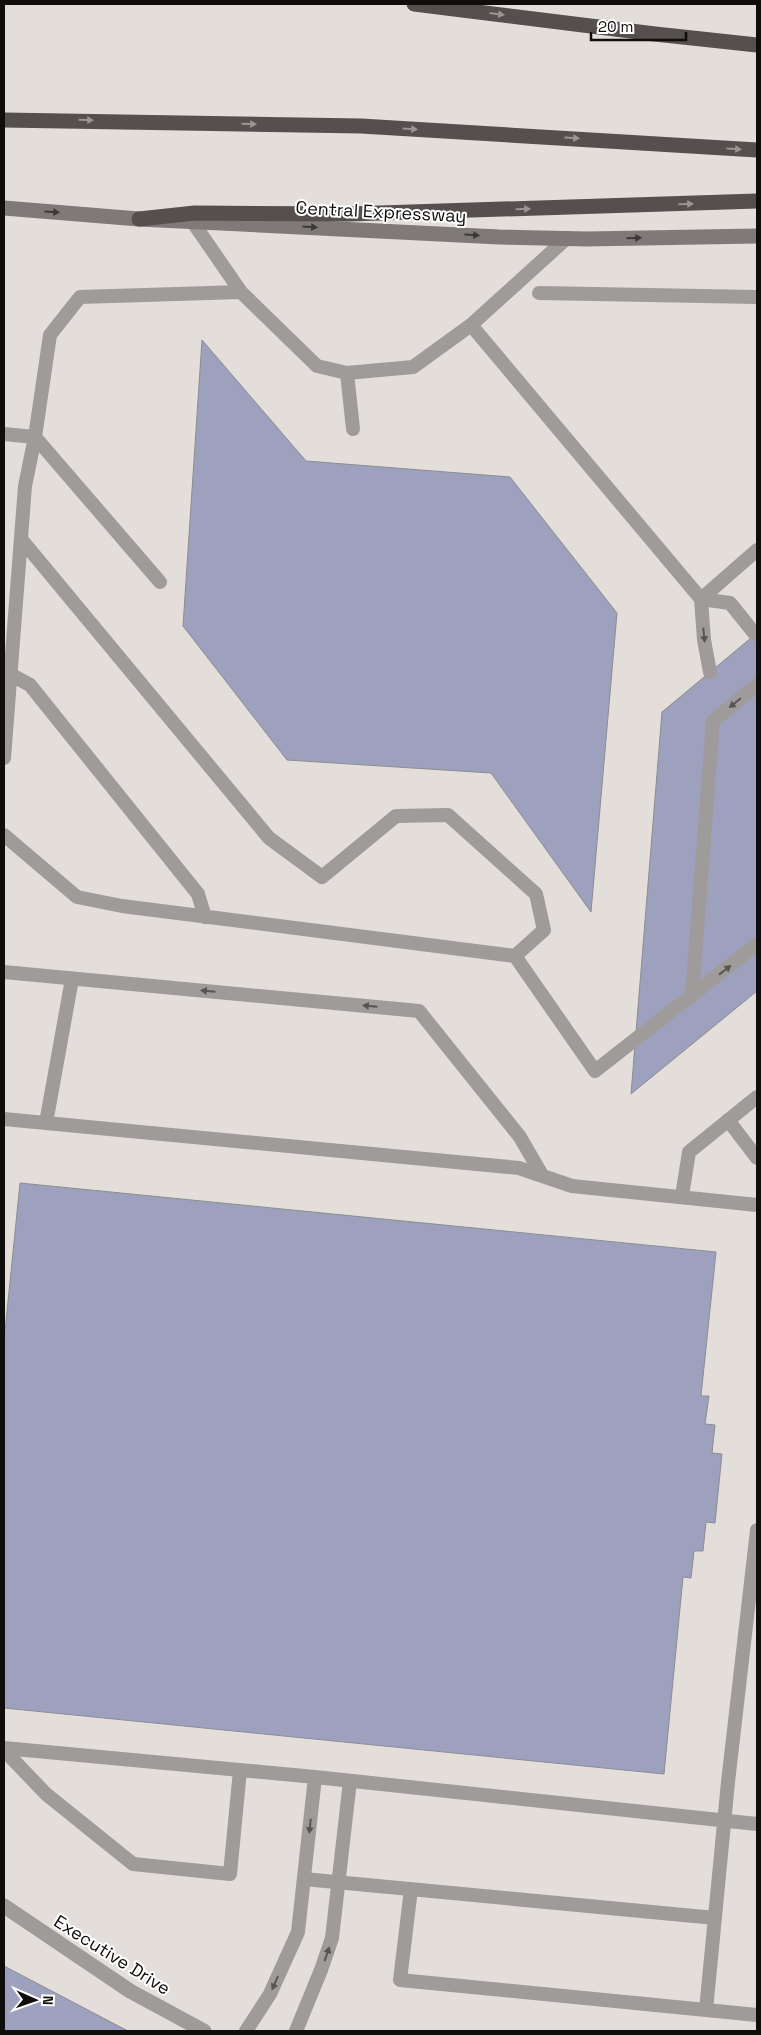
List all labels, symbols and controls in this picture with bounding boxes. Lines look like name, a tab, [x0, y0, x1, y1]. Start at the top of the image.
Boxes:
one-way arrow	[489, 10, 505, 18]
scale bar	[591, 10, 686, 42]
text: 20 m	[598, 17, 633, 36]
one-way arrow	[78, 117, 94, 125]
one-way arrow	[241, 120, 257, 128]
one-way arrow	[402, 125, 418, 133]
one-way arrow	[564, 135, 580, 143]
one-way arrow	[727, 145, 743, 153]
street label: Central Expressway	[295, 196, 467, 227]
one-way arrow	[678, 199, 694, 207]
one-way arrow	[515, 205, 531, 213]
one-way arrow	[45, 208, 61, 216]
one-way arrow	[302, 223, 318, 231]
one-way arrow	[464, 232, 480, 240]
one-way arrow	[627, 234, 643, 242]
one-way arrow	[700, 628, 708, 644]
one-way arrow	[729, 697, 742, 708]
one-way arrow	[718, 964, 731, 975]
one-way arrow	[200, 987, 216, 995]
one-way arrow	[362, 1002, 378, 1010]
one-way arrow	[305, 1818, 313, 1834]
street label: Executive Drive	[50, 1910, 175, 2000]
one-way arrow	[324, 1946, 331, 1961]
north arrow	[10, 1975, 60, 2025]
one-way arrow	[271, 1976, 279, 1990]
text: N	[39, 1995, 57, 2005]

